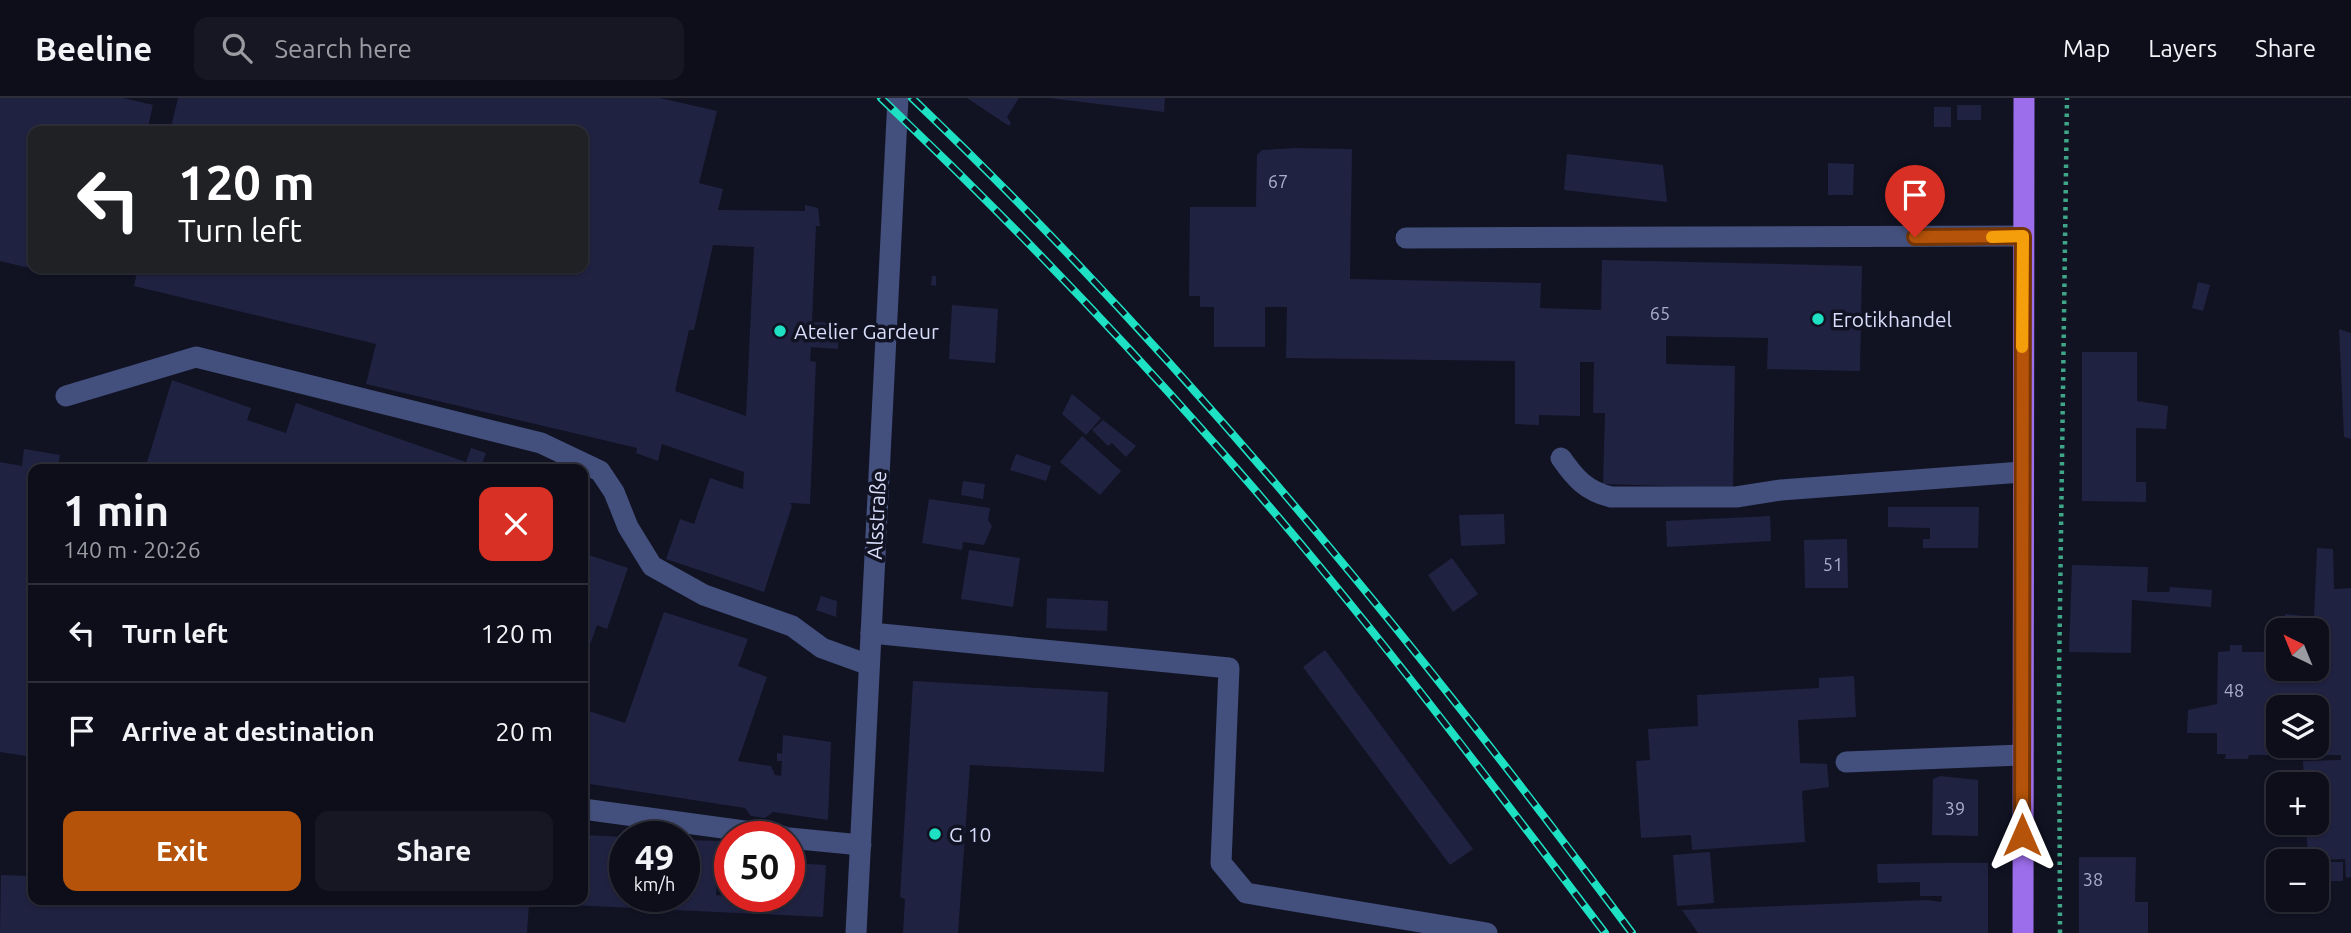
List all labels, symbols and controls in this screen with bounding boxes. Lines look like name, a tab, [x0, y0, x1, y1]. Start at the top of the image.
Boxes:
search box	[194, 17, 684, 80]
icon: search	[218, 29, 256, 67]
text: Beeline	[35, 30, 152, 67]
text: Search here	[274, 34, 412, 63]
text: Map	[2063, 35, 2110, 62]
text: Layers	[2148, 35, 2217, 62]
text: Share	[2255, 35, 2316, 62]
icon: left	[63, 154, 154, 245]
text: 120 m	[178, 154, 315, 209]
pin	[1885, 165, 1945, 237]
house number: 67	[1268, 171, 1288, 191]
icon: arrive	[1896, 176, 1934, 214]
text: Turn left	[178, 212, 302, 248]
house number: 65	[1650, 303, 1670, 323]
place label: Erotikhandel	[1832, 307, 1952, 331]
marker: Erotikhandel	[1810, 311, 1826, 327]
place label: Atelier Gardeur	[794, 319, 939, 343]
marker: Atelier Gardeur	[772, 323, 788, 339]
street label: Alsstraße	[862, 470, 890, 560]
text: 1 min	[63, 487, 169, 534]
button: close	[479, 487, 553, 561]
text: 140 m · 20:26	[63, 537, 201, 562]
house number: 51	[1823, 554, 1843, 574]
icon: left	[63, 614, 101, 652]
north arrow	[2266, 618, 2329, 681]
map controls	[2266, 618, 2329, 912]
text: Turn left	[122, 619, 228, 648]
text: 120 m	[481, 619, 553, 648]
house number: 48	[2224, 680, 2244, 700]
button: layers	[2266, 695, 2329, 758]
icon: arrive	[63, 712, 101, 750]
text: Arrive at destination	[122, 717, 375, 746]
text: 20 m	[495, 717, 553, 746]
button: +	[2266, 772, 2329, 835]
house number: 39	[1945, 798, 1965, 818]
position arrow	[1985, 798, 2059, 872]
button: Exit	[63, 811, 301, 891]
button: Share	[315, 811, 553, 891]
speed limit sign: 50	[714, 821, 805, 912]
place label: G 10	[949, 822, 991, 846]
marker: G 10	[927, 826, 943, 842]
text: 49	[635, 837, 674, 877]
button: −	[2266, 849, 2329, 912]
house number: 38	[2083, 869, 2103, 889]
text: km/h	[634, 874, 675, 894]

